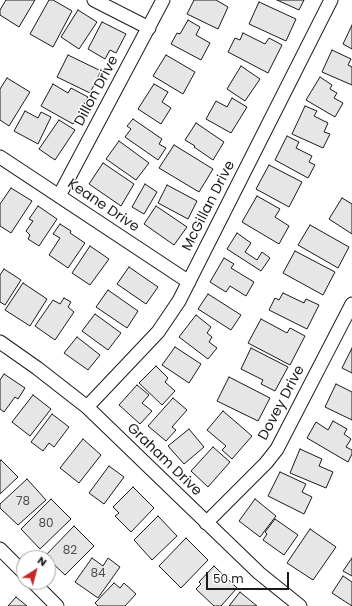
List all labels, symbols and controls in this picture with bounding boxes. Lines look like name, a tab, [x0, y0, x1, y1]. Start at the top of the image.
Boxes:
street label: Dillon Drive	[72, 53, 122, 129]
street label: McGillan Drive	[179, 158, 239, 254]
street label: Keane Drive	[64, 176, 142, 236]
street label: Dovey Drive	[255, 363, 309, 443]
street label: Graham Drive	[123, 420, 205, 500]
house number: 78	[16, 495, 30, 509]
house number: 80	[38, 517, 54, 531]
house number: 82	[63, 544, 77, 558]
north arrow	[16, 550, 56, 590]
text: N	[34, 552, 51, 570]
scale bar	[208, 564, 291, 590]
house number: 84	[90, 567, 106, 581]
text: 50 m	[213, 570, 244, 587]

